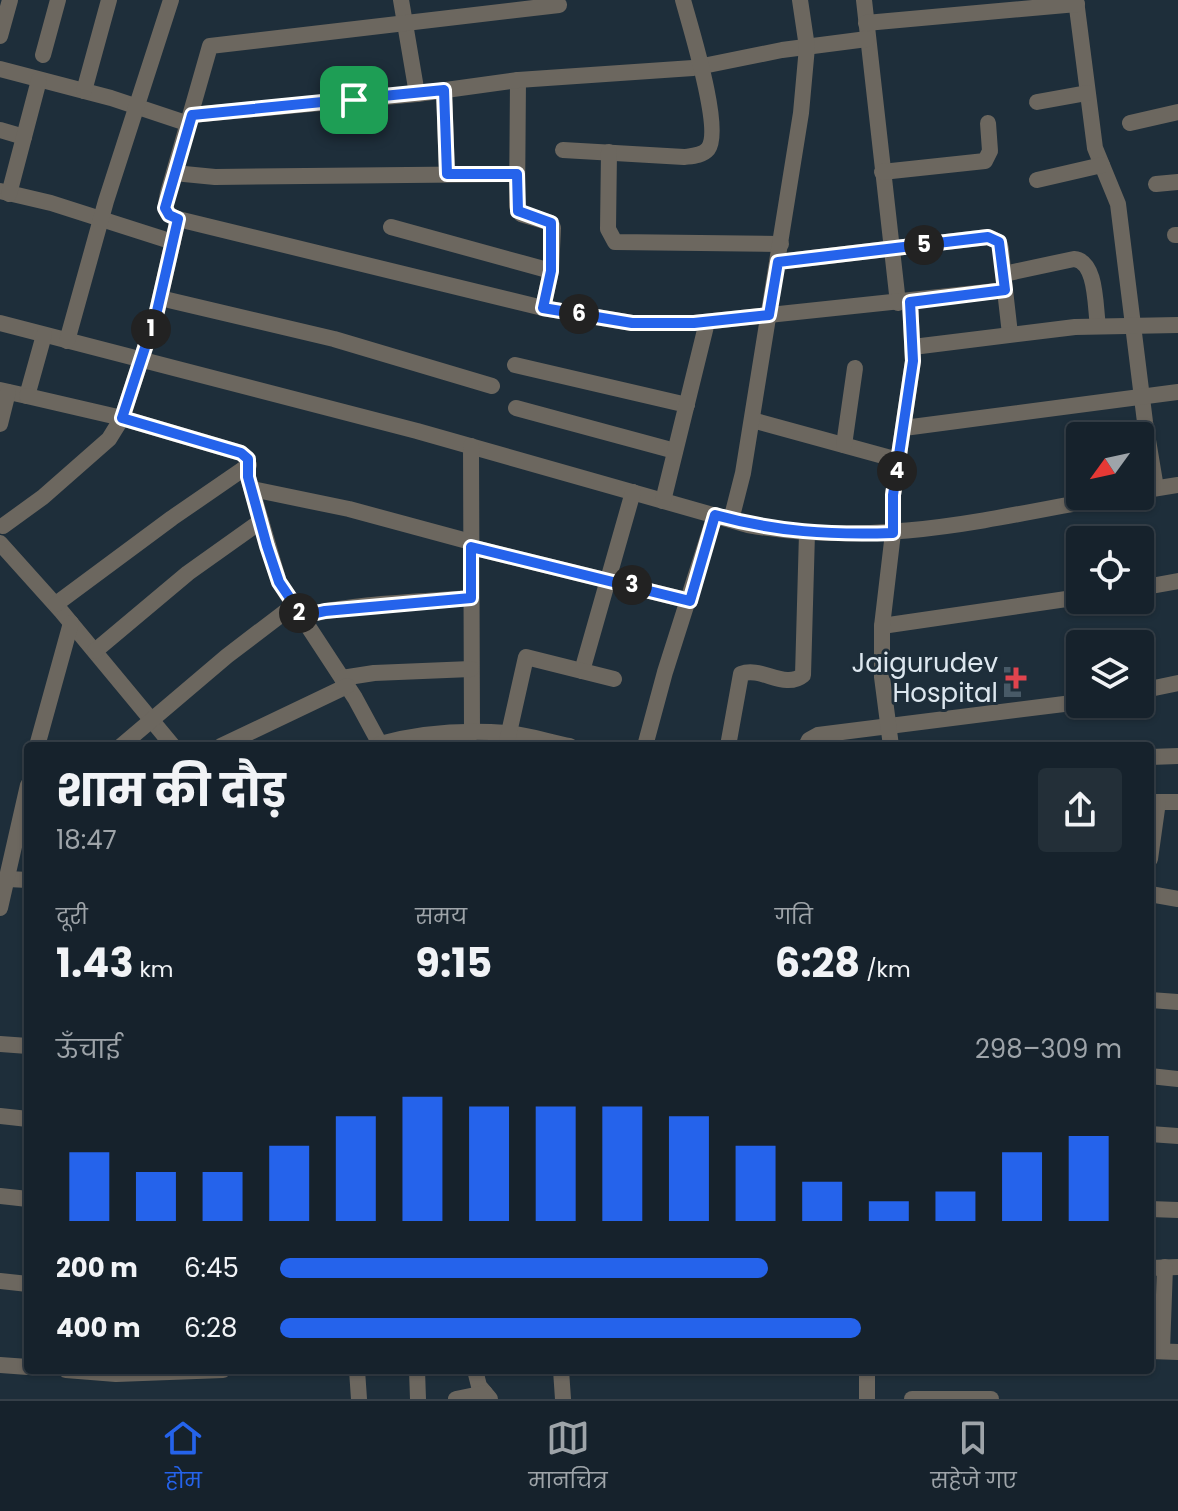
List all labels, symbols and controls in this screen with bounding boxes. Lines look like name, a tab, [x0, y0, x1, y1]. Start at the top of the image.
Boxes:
pin	[320, 66, 388, 134]
icon: arrive	[332, 78, 376, 122]
pin: 5	[904, 225, 944, 265]
text: 5	[917, 229, 931, 260]
pin: 6	[559, 294, 599, 334]
text: 6	[572, 298, 586, 329]
pin: 1	[131, 309, 171, 349]
text: 1	[147, 313, 155, 344]
north arrow	[1066, 422, 1154, 510]
map controls	[1066, 422, 1154, 718]
pin: 4	[877, 451, 917, 491]
text: 4	[890, 455, 904, 486]
button: locate	[1066, 526, 1154, 614]
pin: 3	[612, 565, 652, 605]
text: 3	[625, 569, 639, 600]
pin: 2	[279, 593, 319, 633]
text: 2	[293, 597, 305, 628]
button: layers	[1066, 630, 1154, 718]
place label: Jaigurudev Hospital	[851, 645, 998, 711]
marker: Jaigurudev Hospital	[1005, 667, 1027, 689]
text: शाम की दौड़	[56, 760, 286, 821]
button: share	[1038, 768, 1122, 852]
text: 18:47	[56, 822, 117, 858]
text: दूरी	[56, 901, 88, 932]
text: समय	[415, 901, 467, 932]
text: गति	[775, 901, 813, 932]
text: 1.43	[56, 935, 134, 991]
text: 9:15	[415, 935, 492, 991]
text: 6:28	[775, 935, 860, 991]
text: km	[134, 954, 173, 985]
text: /km	[860, 954, 911, 985]
text: ऊँचाई	[56, 1031, 120, 1067]
text: 298–309 m	[975, 1031, 1122, 1067]
text: 200 m	[56, 1250, 138, 1286]
text: 6:45	[184, 1250, 239, 1286]
text: 400 m	[56, 1310, 141, 1346]
text: 6:28	[184, 1310, 237, 1346]
tab: होम	[161, 1416, 205, 1497]
tab: मानचित्र	[528, 1416, 608, 1497]
tab: सहेजे गए	[930, 1416, 1017, 1497]

